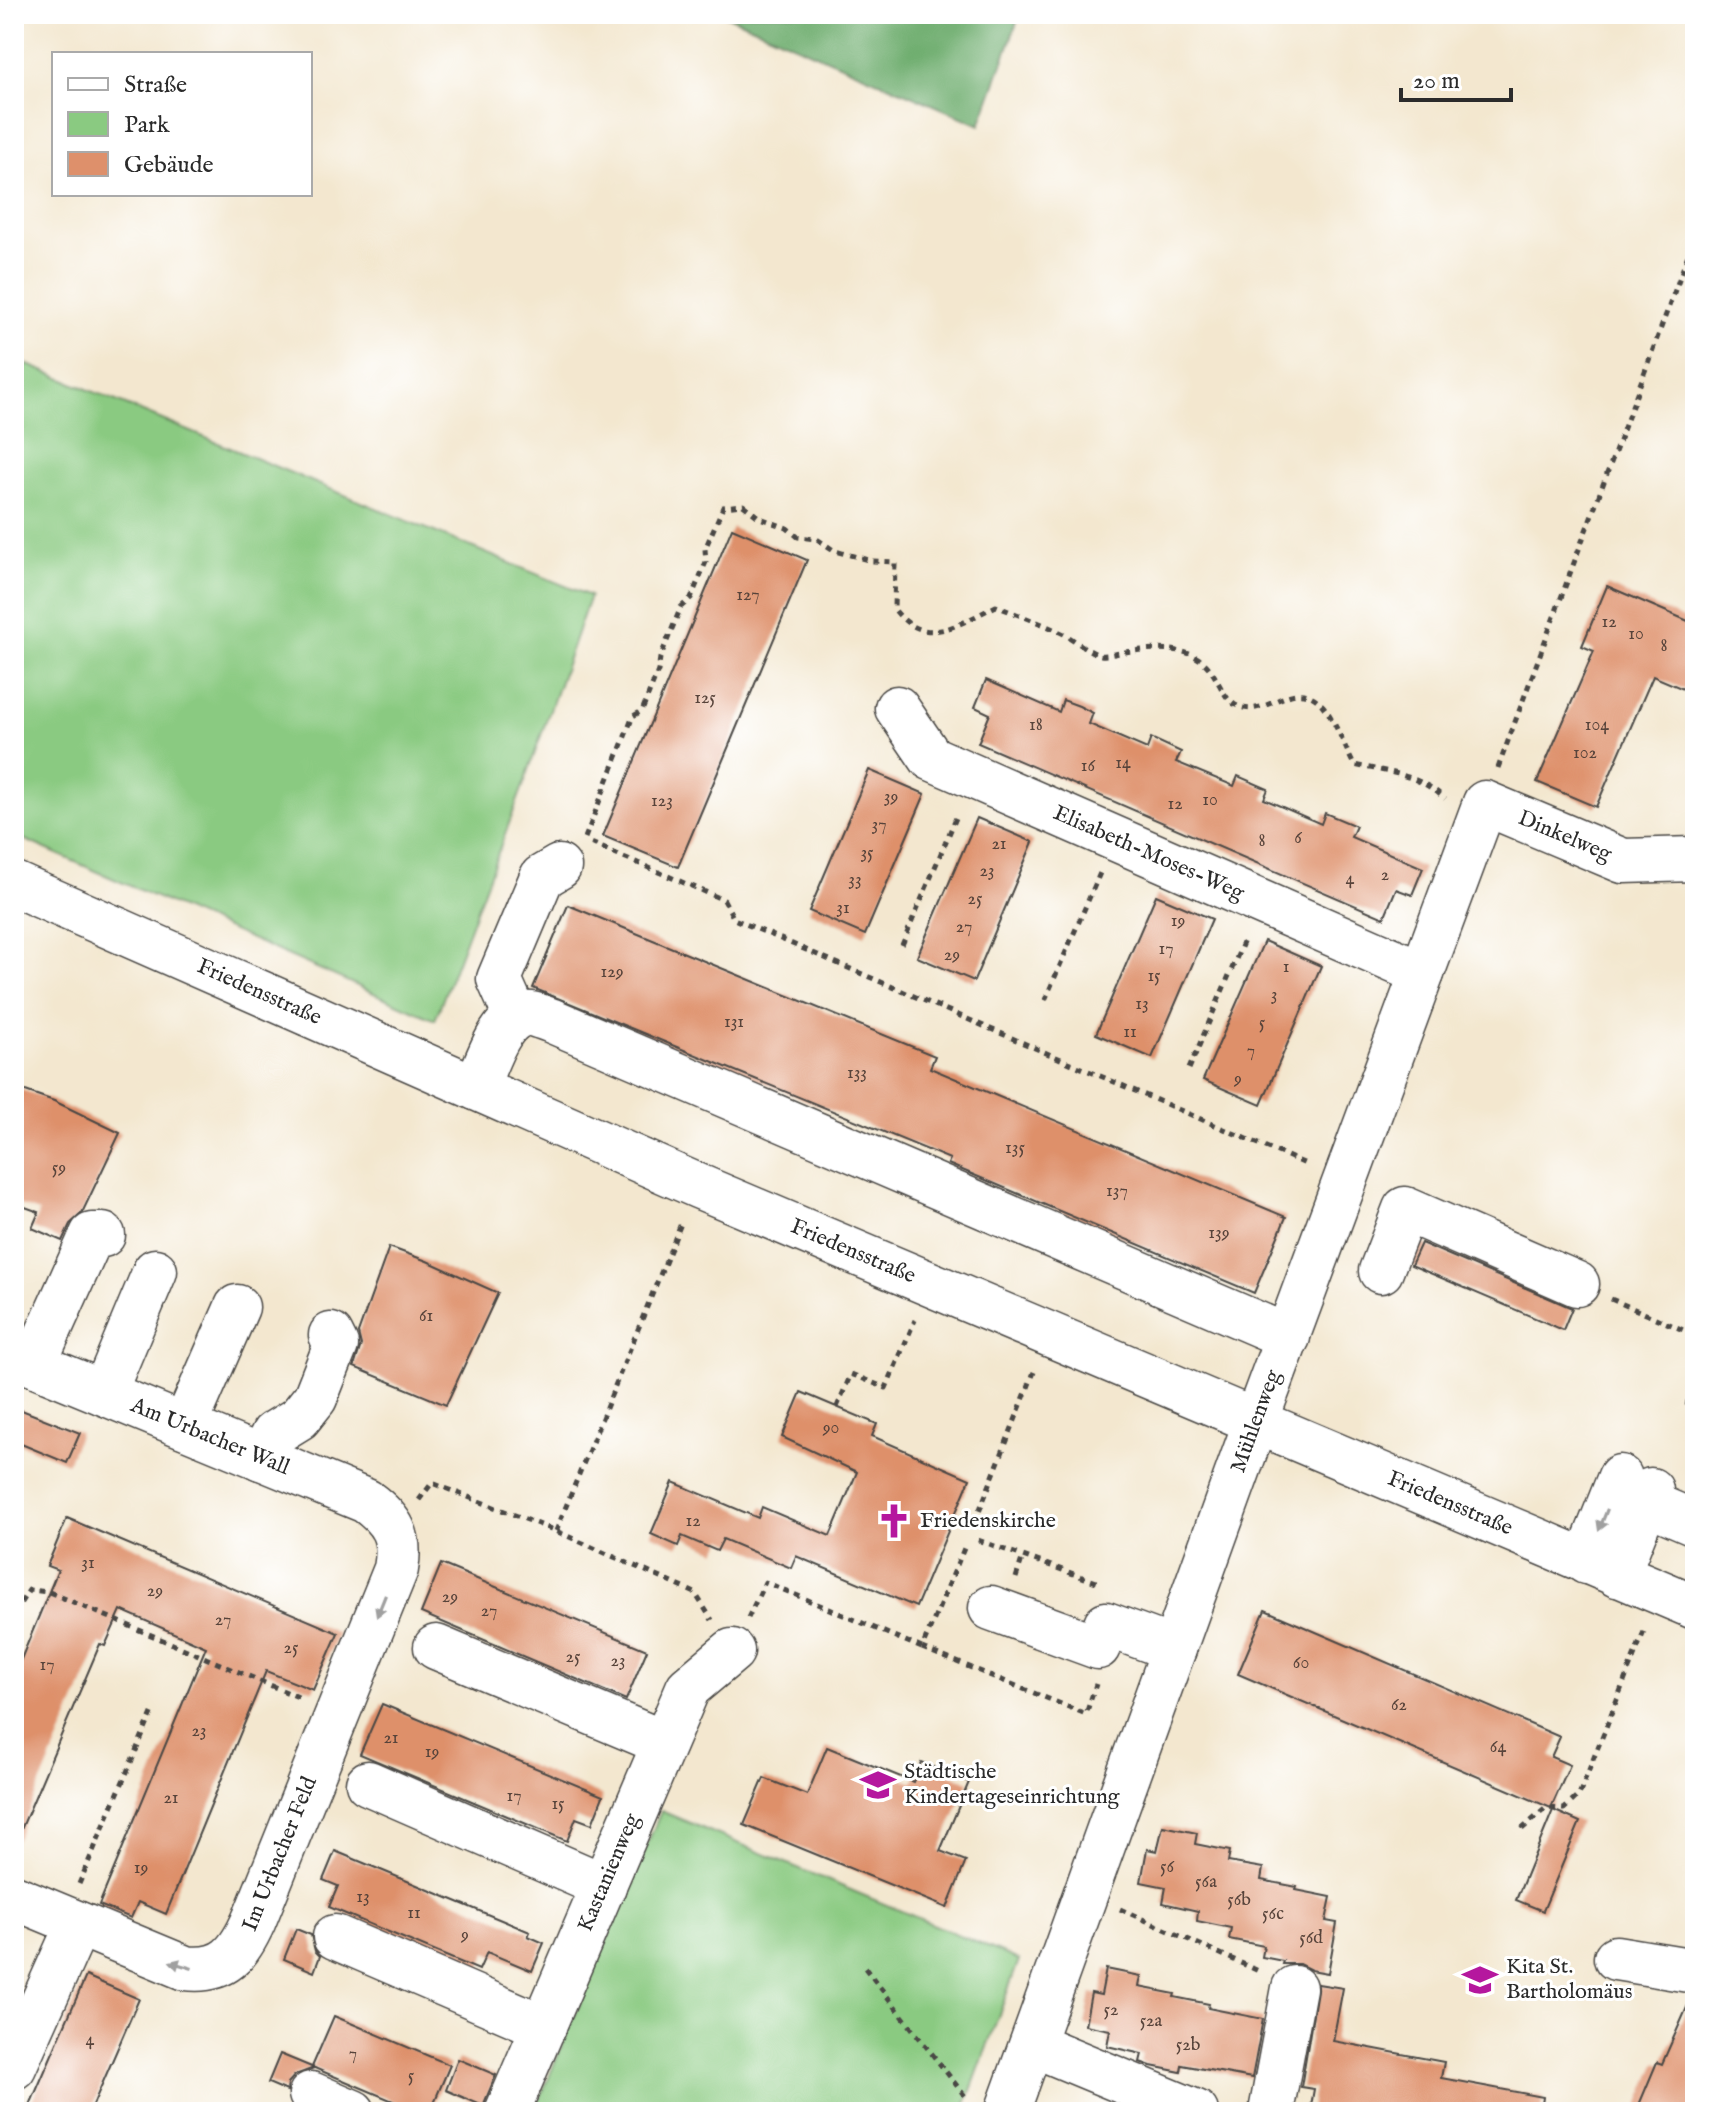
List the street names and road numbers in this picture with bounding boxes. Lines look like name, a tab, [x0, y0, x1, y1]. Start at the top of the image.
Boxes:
street label: Elisabeth-Moses-Weg	[1049, 799, 1249, 908]
street label: Dinkelweg	[1514, 804, 1617, 869]
street label: Friedensstraße	[193, 953, 326, 1032]
street label: Friedensstraße	[786, 1213, 920, 1290]
street label: Mühlenweg	[1224, 1365, 1288, 1477]
street label: Am Urbacher Wall	[125, 1391, 294, 1482]
street label: Friedensstraße	[1383, 1465, 1517, 1542]
street label: Im Urbacher Feld	[236, 1772, 324, 1935]
street label: Kastanienweg	[572, 1809, 647, 1936]

